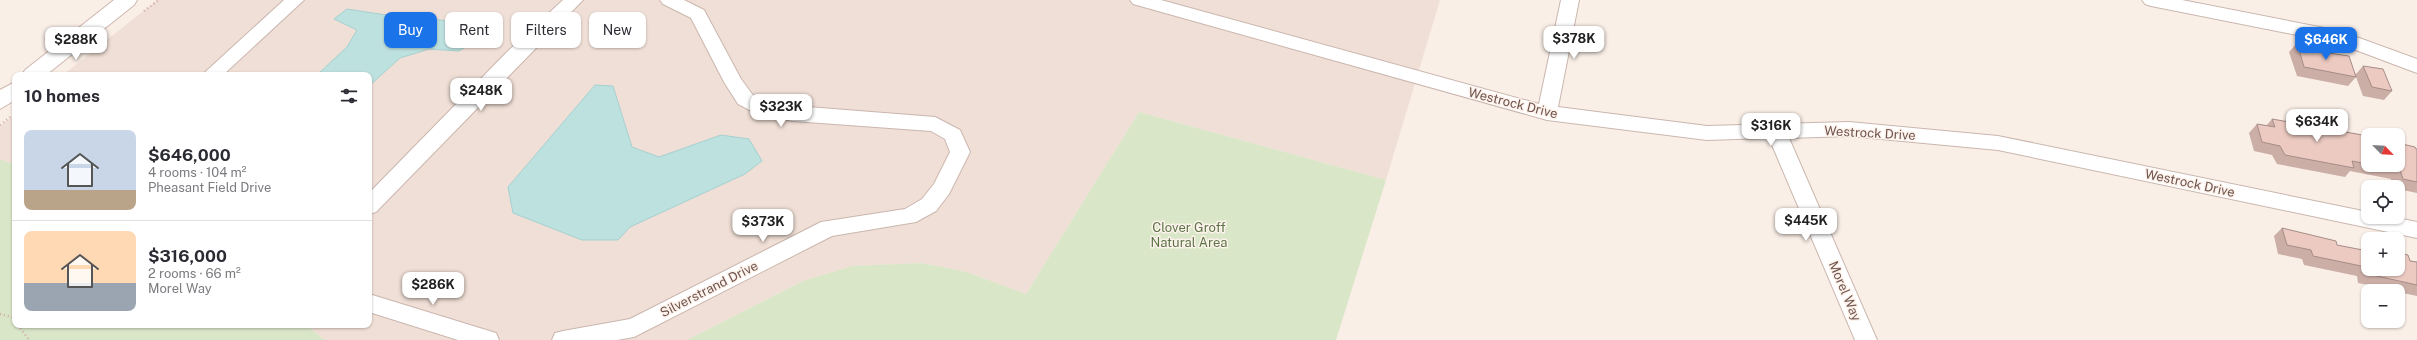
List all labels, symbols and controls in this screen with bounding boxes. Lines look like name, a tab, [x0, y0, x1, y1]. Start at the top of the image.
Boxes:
chip: Buy	[384, 12, 437, 48]
chip: Rent	[445, 12, 503, 48]
chip: Filters	[511, 12, 581, 48]
chip: New	[589, 12, 646, 48]
pin: $378K	[1546, 26, 1602, 60]
pin: $288K	[48, 27, 104, 61]
pin: $646K	[2298, 27, 2354, 61]
text: $378K	[1552, 31, 1596, 46]
text: $288K	[54, 32, 98, 47]
text: $646K	[2304, 32, 2348, 47]
pin: $248K	[453, 78, 509, 112]
text: $248K	[459, 83, 503, 98]
icon: filters	[338, 85, 360, 107]
street label: Westrock Drive	[1467, 85, 1559, 121]
text: 10 homes	[24, 86, 100, 106]
pin: $323K	[753, 94, 809, 128]
text: $323K	[759, 99, 803, 114]
pin: $634K	[2289, 109, 2345, 143]
pin: $316K	[1743, 113, 1799, 147]
text: $634K	[2295, 114, 2339, 129]
text: $316K	[1751, 118, 1791, 133]
street label: Westrock Drive	[1824, 123, 1916, 143]
north arrow	[2361, 128, 2405, 172]
map controls	[2361, 128, 2405, 328]
text: $646,000	[148, 145, 231, 165]
icon: home	[56, 146, 104, 194]
text: 4 rooms · 104 m²	[148, 165, 247, 180]
street label: Westrock Drive	[2144, 166, 2236, 200]
text: Pheasant Field Drive	[148, 180, 271, 195]
button: locate	[2361, 180, 2405, 224]
pin: $445K	[1778, 208, 1834, 242]
pin: $373K	[735, 209, 791, 243]
text: $445K	[1784, 213, 1828, 228]
text: $373K	[741, 214, 785, 229]
park label: Clover Groff Natural Area	[1150, 220, 1228, 250]
button: +	[2361, 232, 2405, 276]
text: $316,000	[148, 246, 227, 266]
icon: home	[56, 247, 104, 295]
street label: Silverstrand Drive	[658, 258, 760, 320]
street label: Morel Way	[1826, 259, 1864, 323]
text: 2 rooms · 66 m²	[148, 266, 241, 281]
pin: $286K	[405, 272, 461, 306]
text: $286K	[411, 277, 455, 292]
text: Morel Way	[148, 281, 212, 296]
button: −	[2361, 284, 2405, 328]

